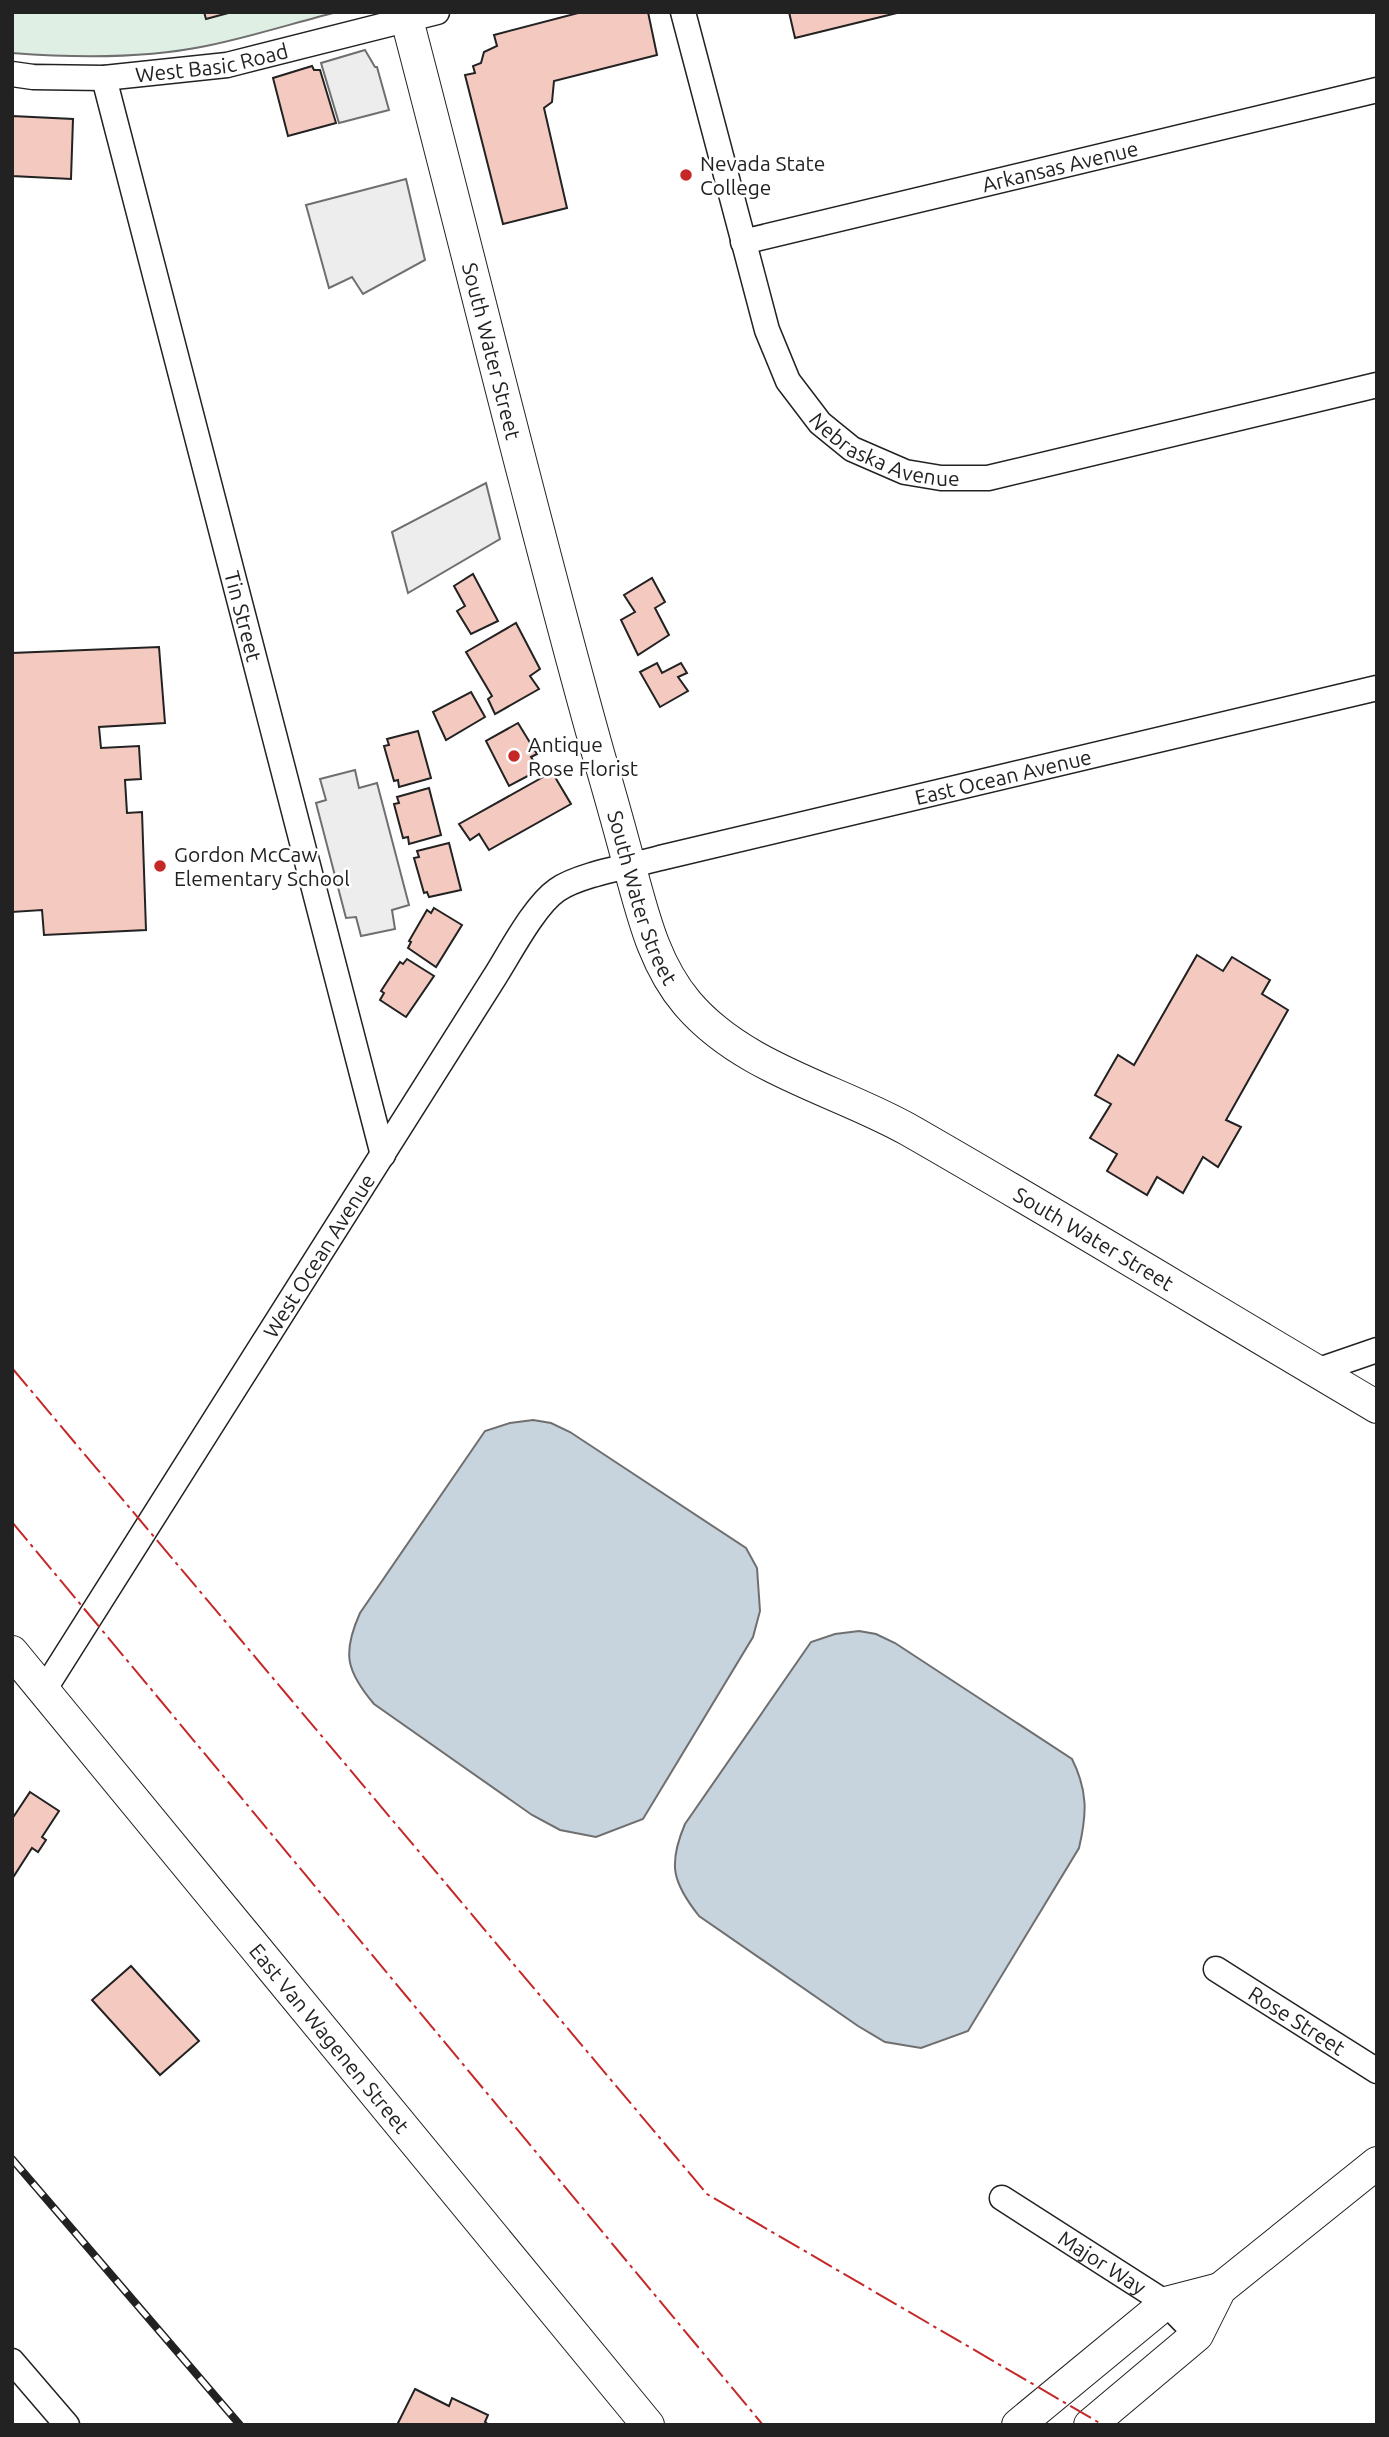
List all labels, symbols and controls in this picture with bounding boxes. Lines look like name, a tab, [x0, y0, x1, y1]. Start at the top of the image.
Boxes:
street label: West Basic Road	[134, 38, 290, 87]
street label: Arkansas Avenue	[980, 136, 1140, 196]
place label: Nevada State College	[700, 151, 825, 199]
marker: Nevada State College	[678, 167, 694, 183]
street label: South Water Street	[458, 260, 526, 442]
street label: Nebraska Avenue	[805, 408, 960, 490]
street label: Tin Street	[220, 568, 267, 664]
place label: Antique Rose Florist	[528, 732, 638, 780]
street label: East Ocean Avenue	[912, 744, 1094, 809]
marker: Antique Rose Florist	[506, 748, 522, 764]
street label: South Water Street	[603, 808, 682, 989]
place label: Gordon McCaw Elementary School	[174, 842, 350, 890]
marker: Gordon McCaw Elementary School	[152, 858, 168, 874]
street label: West Ocean Avenue	[258, 1169, 379, 1342]
street label: South Water Street	[1010, 1182, 1178, 1295]
street label: East Van Wagenen Street	[245, 1939, 415, 2138]
street label: Rose Street	[1244, 1981, 1350, 2060]
street label: Major Way	[1054, 2225, 1150, 2299]

